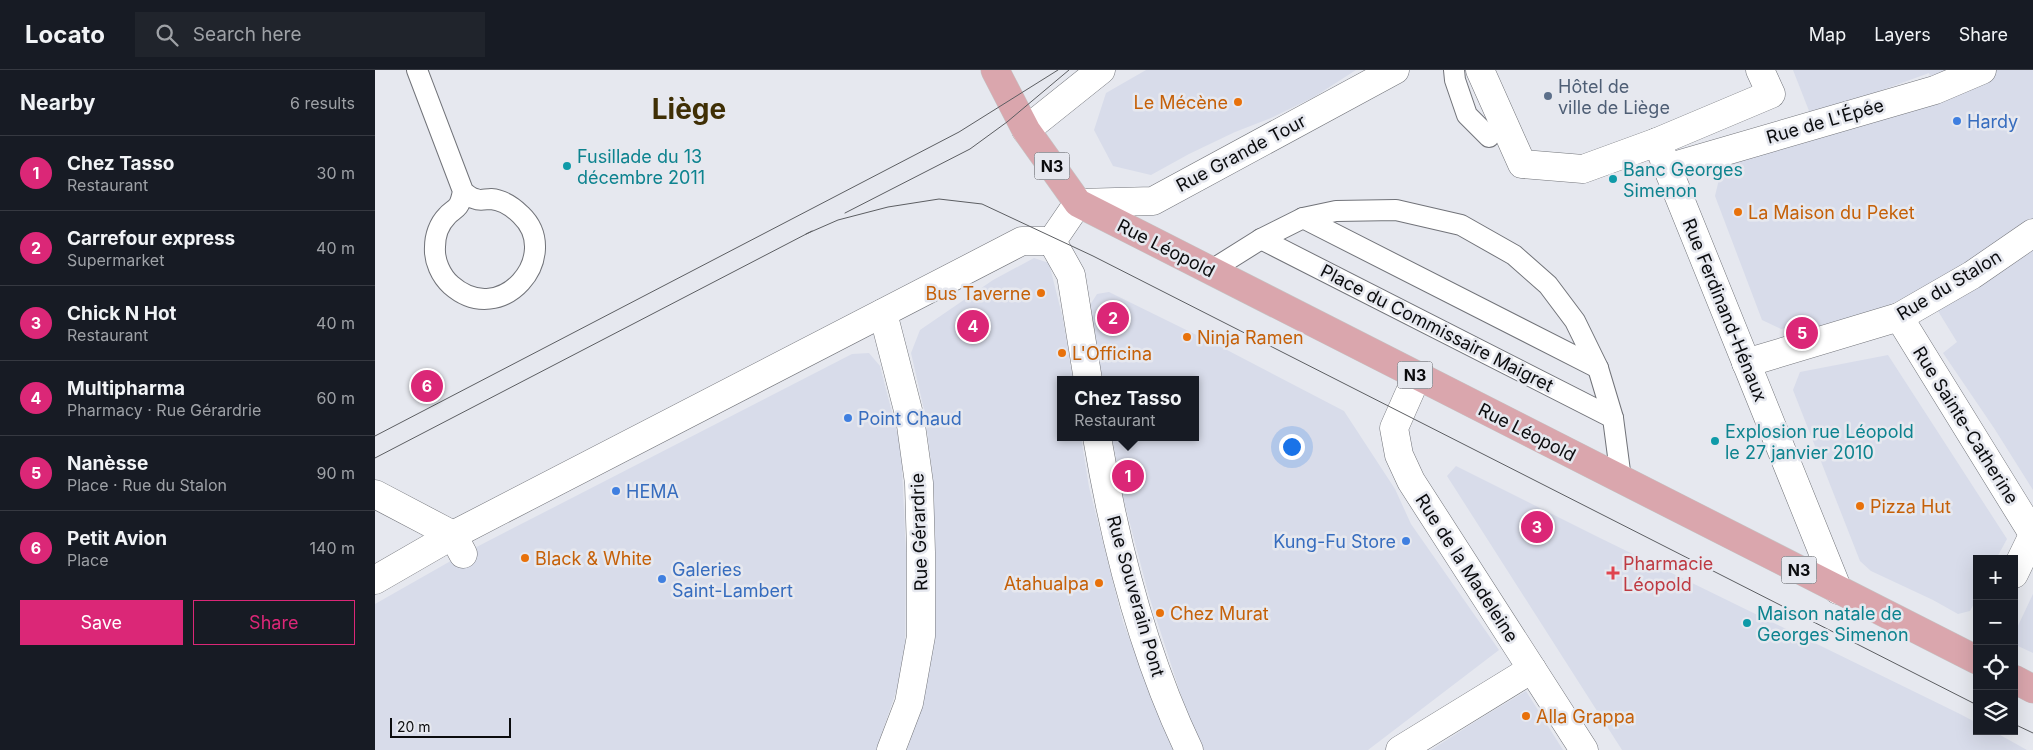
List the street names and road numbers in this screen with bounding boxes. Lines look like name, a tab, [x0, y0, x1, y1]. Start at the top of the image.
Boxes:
street label: Rue de L'Épée	[1764, 93, 1886, 148]
street label: Rue Grande Tour	[1173, 110, 1310, 196]
road number: N3	[1035, 152, 1069, 180]
street label: Rue Léopold	[1114, 214, 1218, 282]
street label: Rue Ferdinand-Hénaux	[1679, 215, 1771, 405]
street label: Rue du Stalon	[1893, 246, 2005, 324]
street label: Place du Commissaire Maigret	[1317, 260, 1557, 396]
street label: Rue Sainte-Catherine	[1909, 342, 2023, 508]
road number: N3	[1397, 362, 1433, 388]
street label: Rue Léopold	[1475, 398, 1579, 466]
street label: Rue Gérardrie	[906, 473, 932, 591]
street label: Rue de la Madeleine	[1411, 490, 1523, 646]
street label: Rue Souverain Pont	[1103, 513, 1169, 679]
road number: N3	[1781, 556, 1817, 584]

